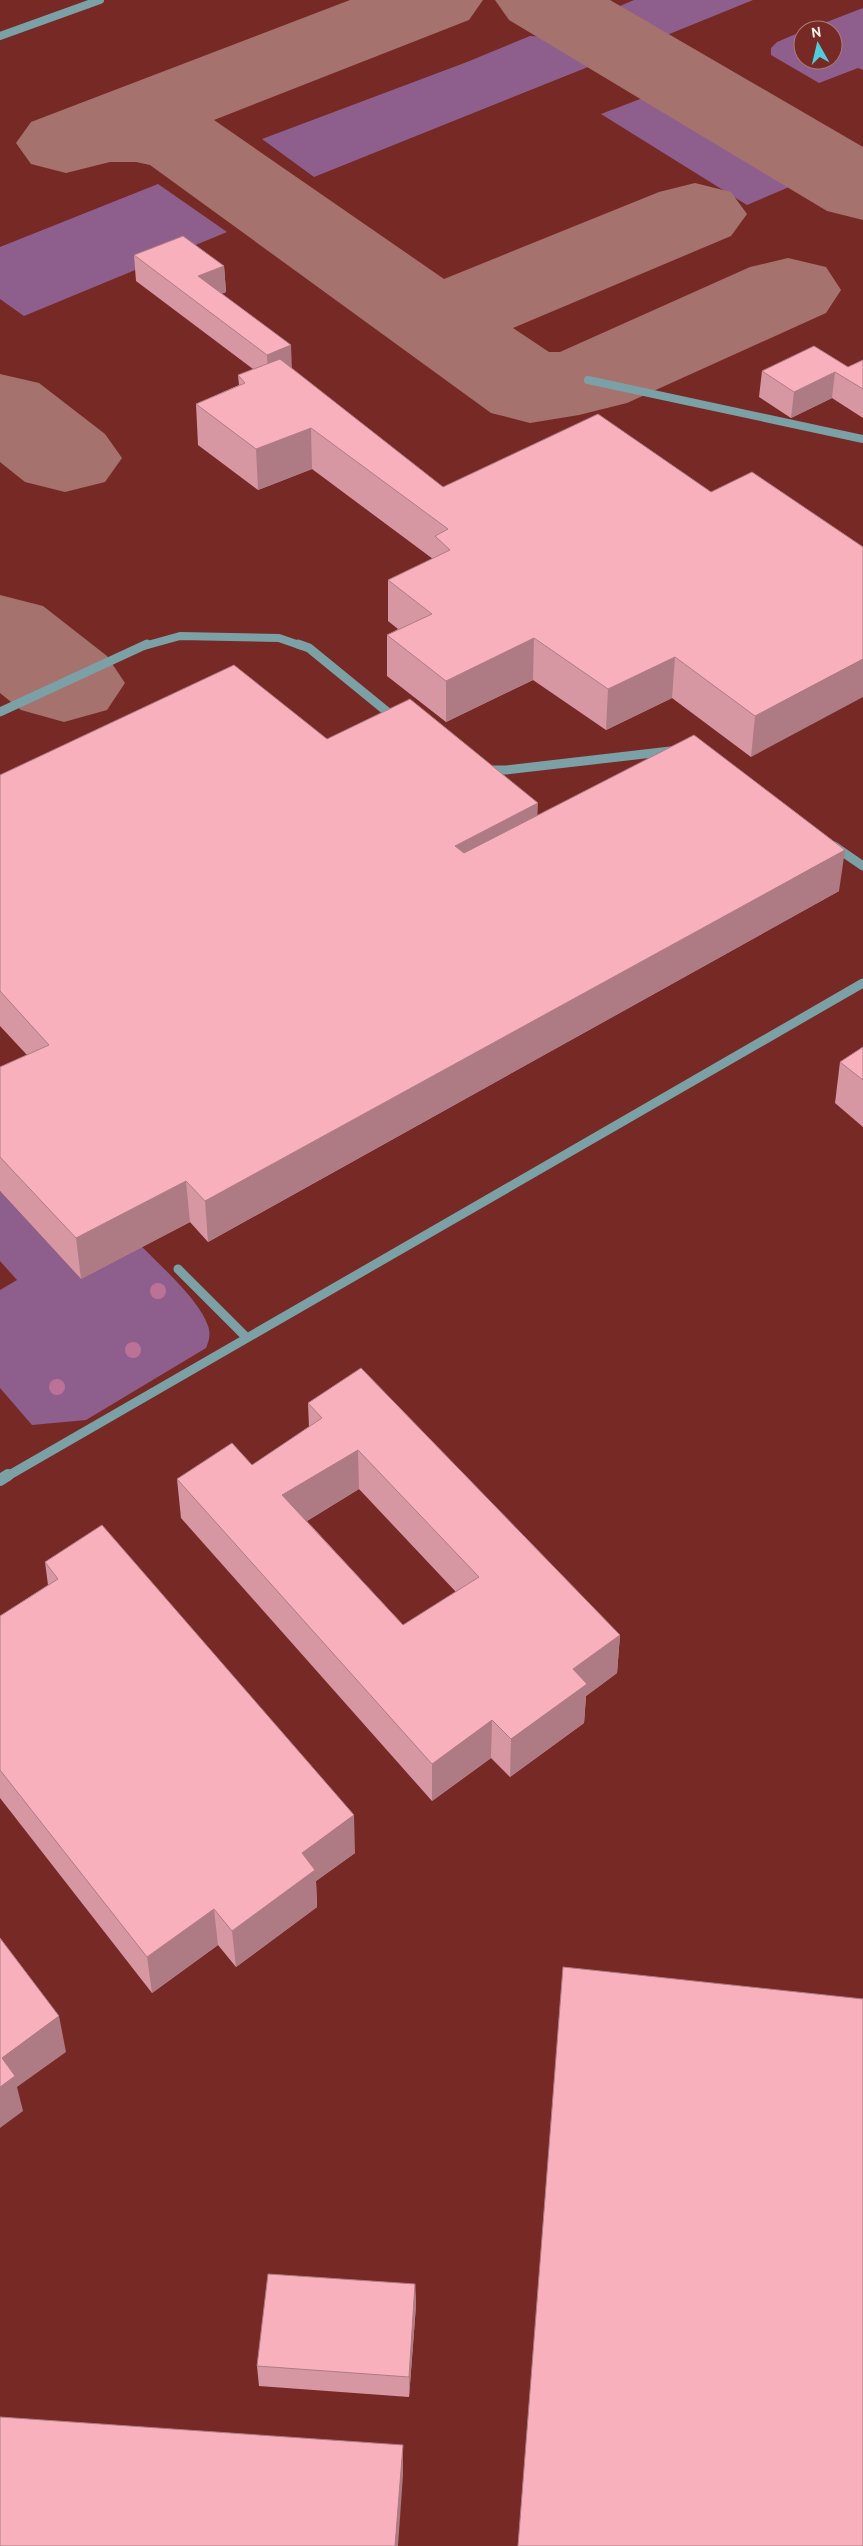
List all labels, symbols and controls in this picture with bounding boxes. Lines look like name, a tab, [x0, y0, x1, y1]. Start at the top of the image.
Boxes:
north arrow	[793, 20, 843, 70]
text: N	[810, 23, 822, 42]

